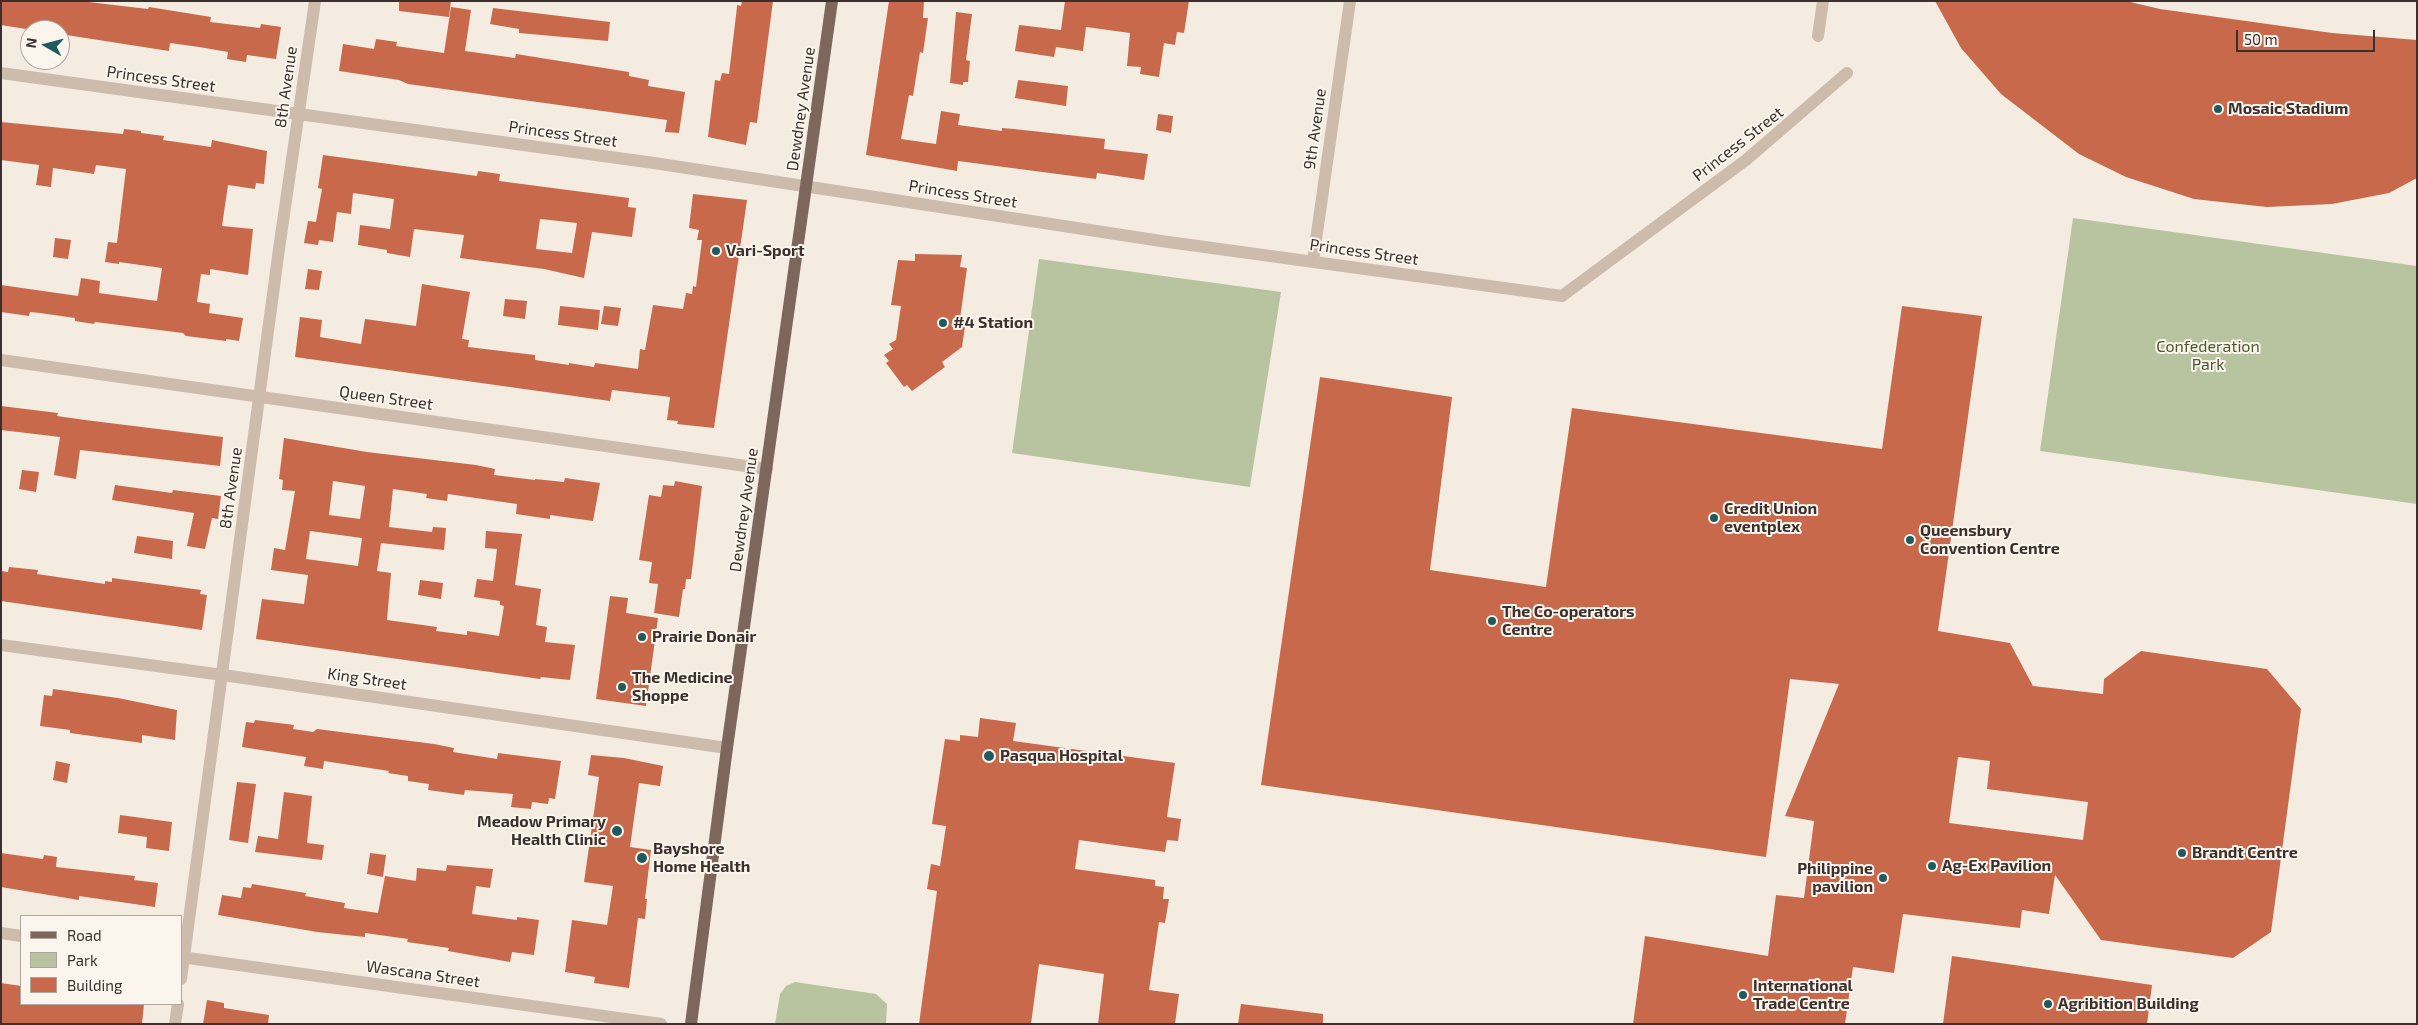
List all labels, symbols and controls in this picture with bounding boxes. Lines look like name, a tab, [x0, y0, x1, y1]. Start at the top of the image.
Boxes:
north arrow	[20, 20, 70, 70]
scale bar	[2238, 20, 2377, 52]
text: 50 m	[2244, 30, 2278, 48]
text: N	[22, 37, 40, 49]
street label: 8th Avenue	[271, 45, 301, 129]
street label: Dewdney Avenue	[783, 46, 819, 172]
street label: Princess Street	[105, 62, 217, 96]
street label: 9th Avenue	[1300, 87, 1330, 171]
place label: Mosaic Stadium	[2228, 99, 2348, 119]
street label: Princess Street	[1689, 103, 1787, 185]
marker: Mosaic Stadium	[2212, 103, 2224, 115]
street label: Princess Street	[507, 117, 619, 151]
street label: Princess Street	[907, 176, 1019, 212]
street label: Princess Street	[1308, 235, 1420, 269]
place label: Vari-Sport	[726, 241, 804, 261]
marker: Vari-Sport	[710, 245, 722, 257]
place label: #4 Station	[953, 313, 1033, 333]
marker: #4 Station	[937, 317, 949, 329]
park label: Confederation Park	[2156, 337, 2260, 375]
street label: Queen Street	[338, 382, 434, 414]
street label: 8th Avenue	[216, 446, 246, 530]
street label: Dewdney Avenue	[726, 447, 762, 573]
place label: Credit Union eventplex	[1724, 499, 1817, 537]
marker: Credit Union eventplex	[1708, 512, 1720, 524]
place label: Queensbury Convention Centre	[1920, 521, 2060, 559]
marker: Queensbury Convention Centre	[1904, 534, 1916, 546]
place label: The Co-operators Centre	[1502, 602, 1634, 640]
marker: The Co-operators Centre	[1486, 615, 1498, 627]
place label: Prairie Donair	[652, 627, 756, 647]
marker: Prairie Donair	[636, 631, 648, 643]
street label: King Street	[326, 664, 408, 694]
place label: The Medicine Shoppe	[632, 668, 733, 706]
marker: The Medicine Shoppe	[616, 681, 628, 693]
place label: Pasqua Hospital	[1000, 746, 1123, 766]
marker: Pasqua Hospital	[982, 749, 996, 763]
place label: Meadow Primary Health Clinic	[477, 812, 606, 850]
marker: Meadow Primary Health Clinic	[610, 824, 624, 838]
place label: Bayshore Home Health	[653, 839, 750, 877]
place label: Brandt Centre	[2192, 843, 2298, 863]
marker: Brandt Centre	[2176, 847, 2188, 859]
marker: Bayshore Home Health	[635, 851, 649, 865]
place label: Ag-Ex Pavilion	[1942, 856, 2051, 876]
place label: Philippine pavilion	[1797, 859, 1873, 897]
marker: Ag-Ex Pavilion	[1926, 860, 1938, 872]
marker: Philippine pavilion	[1877, 872, 1889, 884]
legend	[20, 915, 182, 1005]
text: Road	[67, 926, 102, 944]
text: Park	[67, 951, 98, 969]
street label: Wascana Street	[365, 957, 481, 991]
text: Building	[67, 976, 122, 994]
place label: International Trade Centre	[1753, 976, 1853, 1014]
marker: International Trade Centre	[1737, 989, 1749, 1001]
place label: Agribition Building	[2058, 994, 2199, 1014]
marker: Agribition Building	[2042, 998, 2054, 1010]

